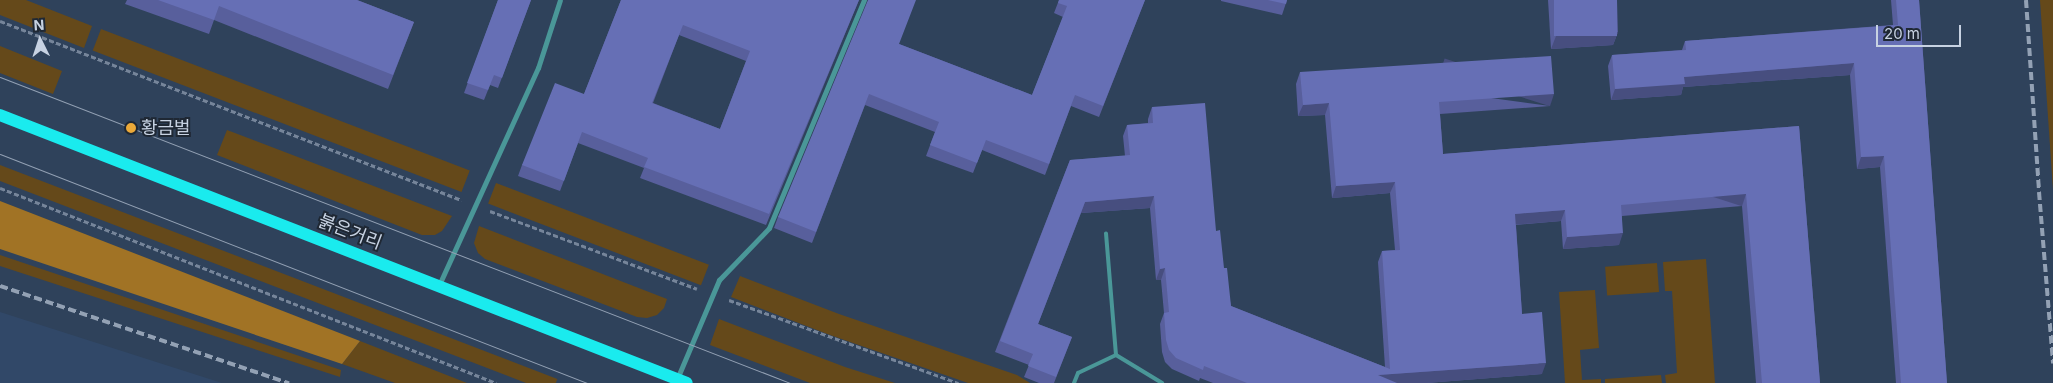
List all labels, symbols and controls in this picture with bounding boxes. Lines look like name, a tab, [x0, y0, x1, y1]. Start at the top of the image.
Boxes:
north arrow	[15, 15, 65, 65]
scale bar	[1878, 15, 1963, 47]
text: N	[33, 16, 45, 33]
text: 20 m	[1884, 24, 1920, 43]
place label: 황금벌	[141, 117, 191, 139]
marker: 황금벌	[125, 122, 137, 134]
street label: 붉은거리	[315, 210, 385, 254]

